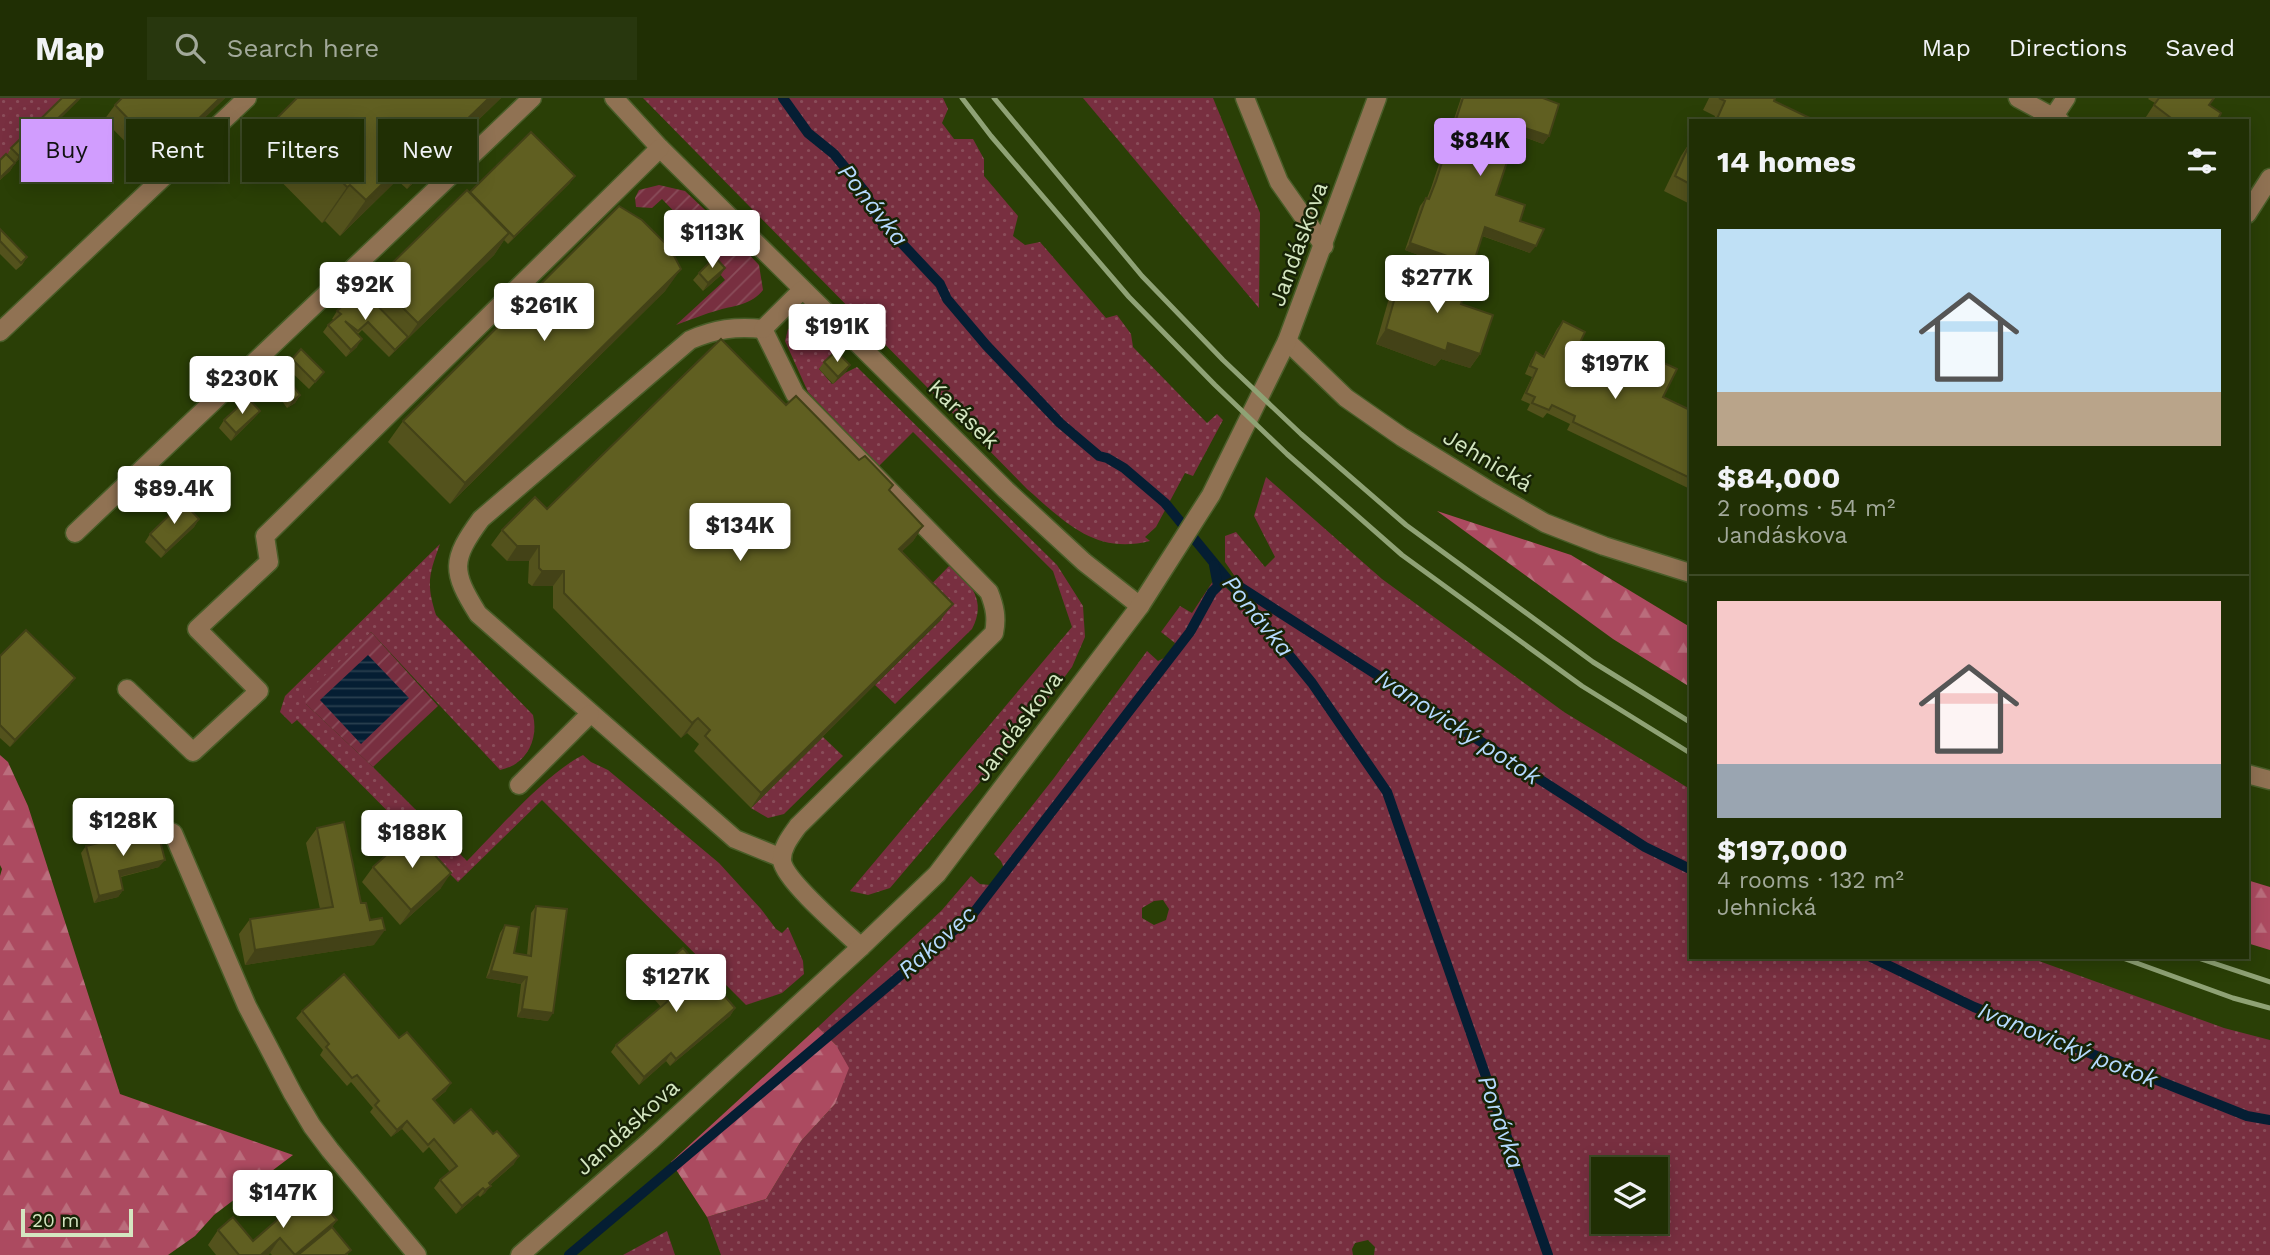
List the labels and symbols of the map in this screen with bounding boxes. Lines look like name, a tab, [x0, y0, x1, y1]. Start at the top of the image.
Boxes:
pin: $84K	[1439, 118, 1521, 178]
water label: Ponávka	[832, 158, 914, 252]
street label: Jandáskova	[1263, 178, 1333, 310]
pin: $113K	[663, 211, 761, 270]
pin: $277K	[1388, 256, 1486, 315]
pin: $92K	[324, 262, 406, 322]
pin: $261K	[495, 284, 593, 343]
pin: $191K	[788, 304, 886, 364]
pin: $197K	[1566, 342, 1664, 401]
pin: $230K	[193, 356, 291, 416]
street label: Karásek	[923, 374, 1005, 455]
street label: Jehnická	[1438, 423, 1537, 498]
pin: $89.4K	[117, 466, 231, 526]
pin: $134K	[691, 504, 789, 563]
water label: Ponávka	[1217, 570, 1300, 663]
water label: Ivanovický potok	[1370, 663, 1547, 791]
street label: Jandáskova	[968, 666, 1068, 787]
pin: $128K	[74, 798, 172, 858]
pin: $188K	[363, 810, 461, 870]
water label: Rakovec	[892, 900, 982, 984]
pin: $127K	[627, 954, 725, 1014]
water label: Ivanovický potok	[1974, 996, 2163, 1094]
water label: Ponávka	[1472, 1072, 1530, 1173]
street label: Jandáskova	[570, 1074, 685, 1181]
pin: $147K	[234, 1170, 332, 1230]
scale bar	[21, 1206, 133, 1238]

